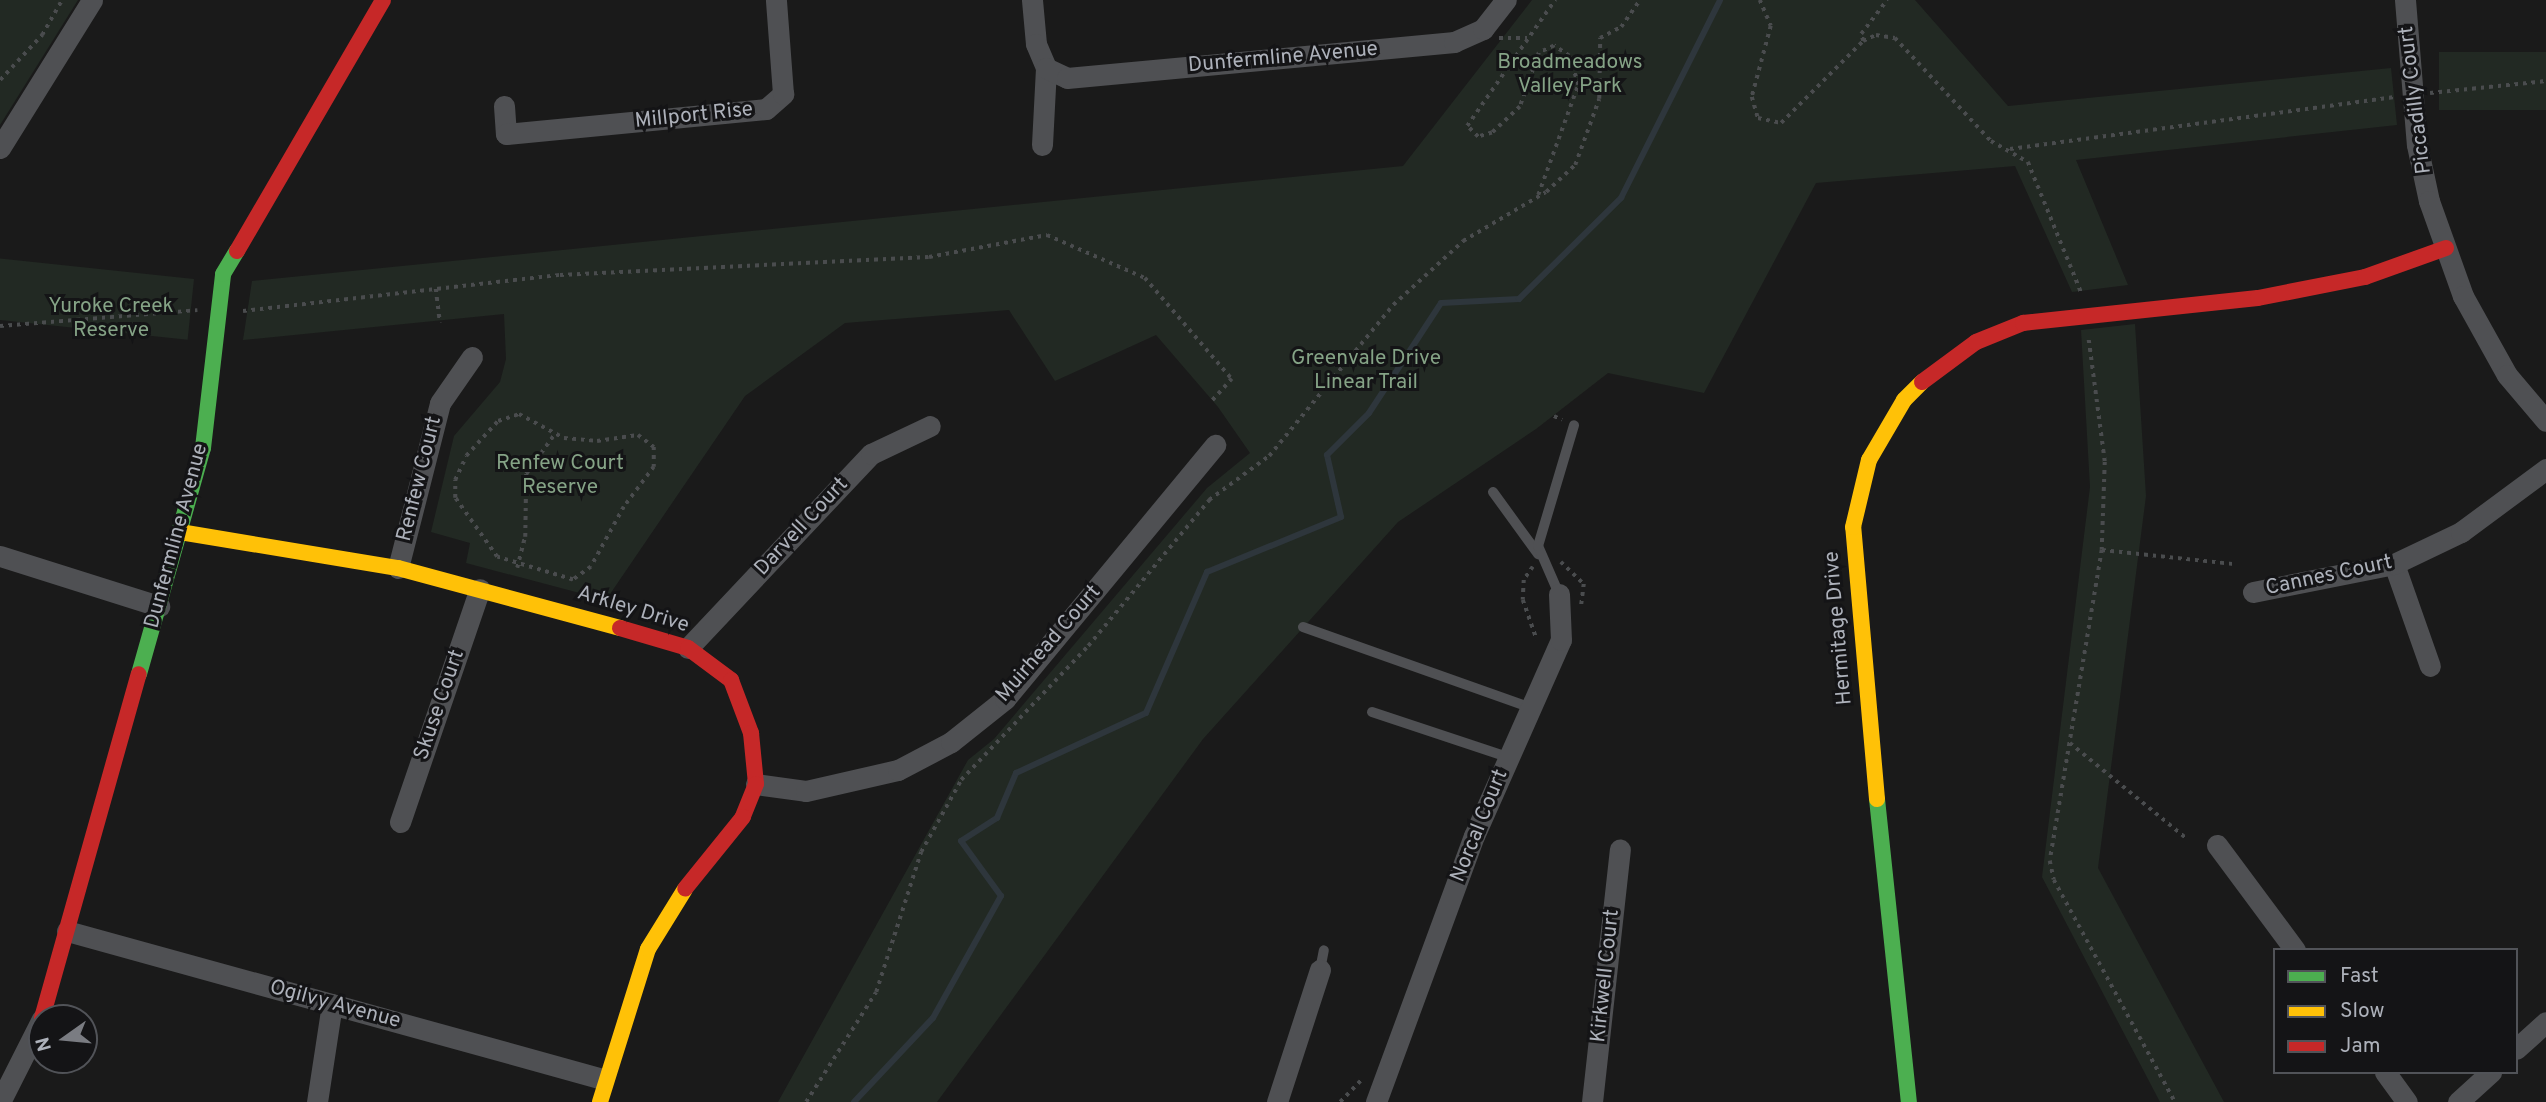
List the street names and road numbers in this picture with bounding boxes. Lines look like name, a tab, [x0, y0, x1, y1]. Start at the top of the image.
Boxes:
street label: Piccadilly Court	[2394, 25, 2438, 175]
street label: Dunfermline Avenue	[1187, 37, 1379, 79]
street label: Millport Rise	[634, 97, 754, 135]
street label: Renfew Court	[392, 414, 448, 544]
street label: Dunfermline Avenue	[140, 440, 214, 632]
street label: Darvell Court	[750, 473, 854, 581]
street label: Hermitage Drive	[1820, 550, 1858, 706]
street label: Cannes Court	[2263, 550, 2395, 602]
street label: Muirhead Court	[991, 580, 1107, 708]
street label: Arkley Drive	[574, 581, 692, 639]
street label: Skuse Court	[409, 647, 471, 763]
street label: Norcal Court	[1446, 766, 1514, 886]
street label: Kirkwell Court	[1586, 908, 1626, 1044]
street label: Ogilvy Avenue	[266, 975, 404, 1035]

